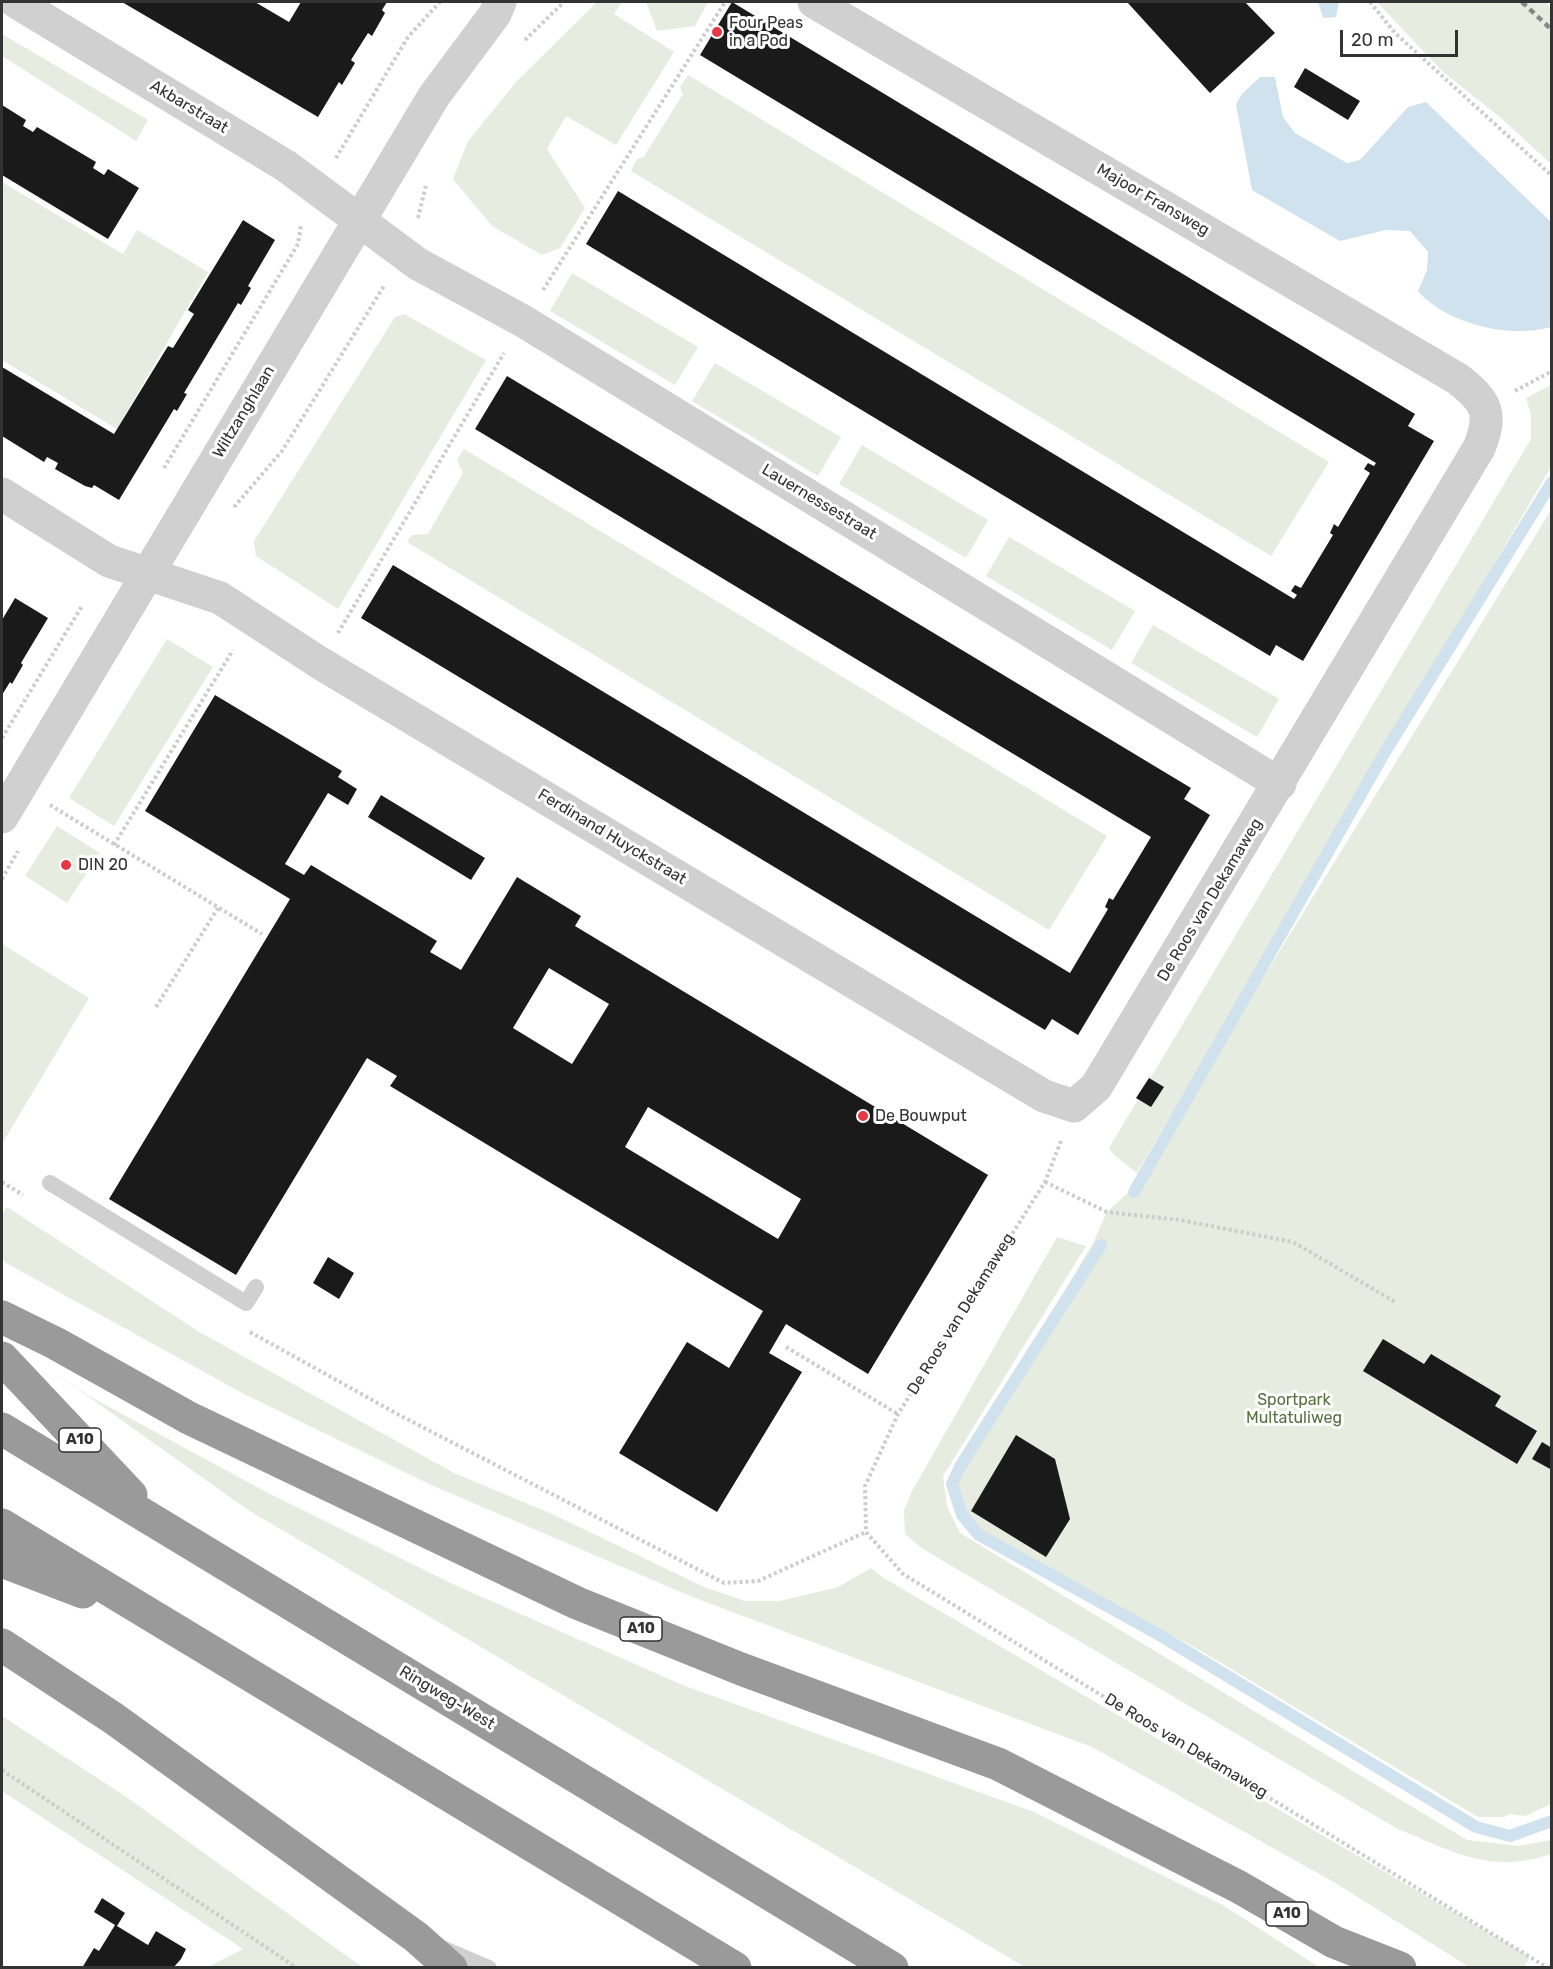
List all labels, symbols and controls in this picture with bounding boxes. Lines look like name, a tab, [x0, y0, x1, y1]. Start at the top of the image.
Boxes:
place label: Four Peas in a Pod	[729, 13, 803, 51]
scale bar	[1343, 18, 1462, 56]
marker: Four Peas in a Pod	[710, 25, 724, 39]
text: 20 m	[1351, 29, 1393, 51]
street label: Akbarstraat	[147, 76, 231, 138]
street label: Majoor Fransweg	[1093, 160, 1213, 240]
street label: Wiltzanghlaan	[209, 362, 279, 462]
street label: Lauernessestraat	[758, 460, 880, 544]
street label: Ferdinand Huyckstraat	[534, 785, 690, 889]
street label: De Roos van Dekamaweg	[1154, 815, 1266, 985]
place label: DIN 20	[78, 855, 128, 875]
marker: DIN 20	[59, 858, 73, 872]
place label: De Bouwput	[875, 1106, 967, 1126]
marker: De Bouwput	[856, 1109, 870, 1123]
street label: De Roos van Dekamaweg	[903, 1230, 1019, 1398]
park label: Sportpark Multatuliweg	[1246, 1390, 1342, 1428]
road number: A10	[59, 1428, 101, 1452]
road number: A10	[620, 1617, 662, 1641]
street label: Ringweg-West	[396, 1662, 498, 1734]
street label: De Roos van Dekamaweg	[1101, 1690, 1271, 1802]
road number: A10	[1266, 1902, 1308, 1926]

